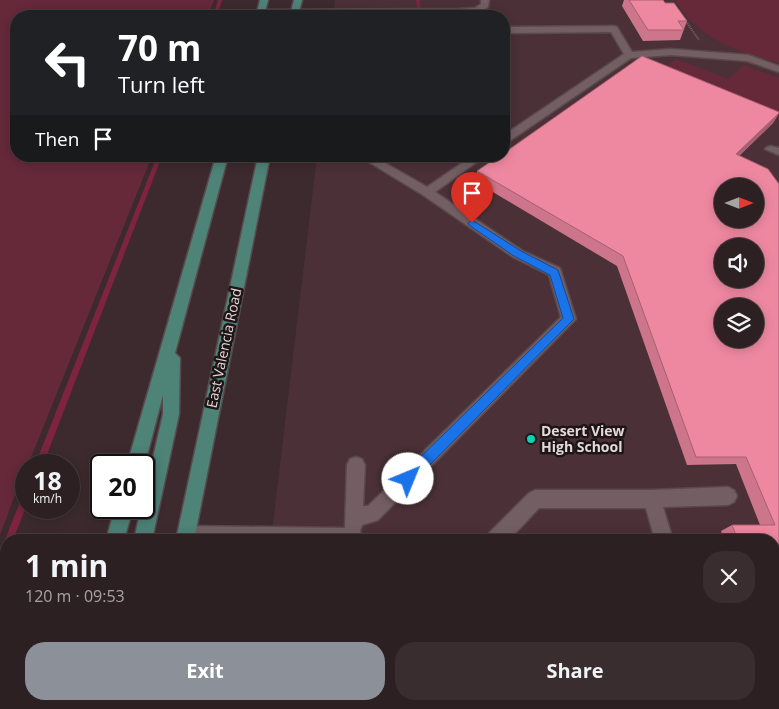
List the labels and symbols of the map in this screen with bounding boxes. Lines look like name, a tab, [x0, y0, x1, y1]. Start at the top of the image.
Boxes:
pin	[451, 172, 493, 223]
north arrow	[714, 178, 764, 228]
street label: East Valencia Road	[202, 286, 245, 410]
place label: Desert View High School	[541, 421, 625, 456]
marker: Desert View High School	[525, 433, 537, 445]
position arrow	[381, 452, 433, 504]
speed limit sign: 20	[90, 454, 155, 519]

